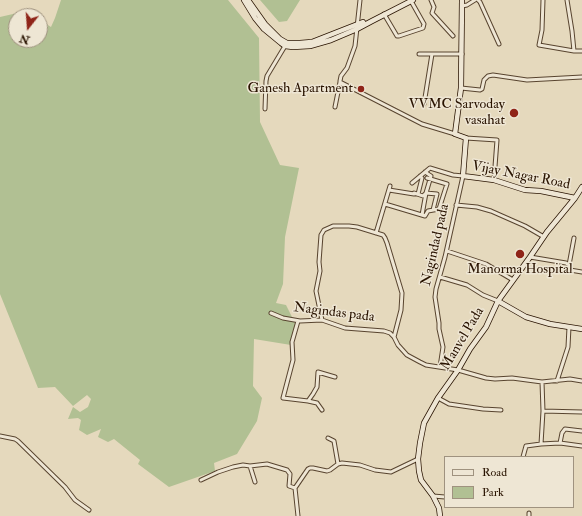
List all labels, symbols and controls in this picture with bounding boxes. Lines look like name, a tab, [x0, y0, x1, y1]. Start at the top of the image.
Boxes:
north arrow	[8, 8, 48, 48]
text: N	[18, 31, 31, 47]
place label: Ganesh Apartment	[248, 81, 353, 97]
marker: Ganesh Apartment	[356, 84, 366, 94]
place label: VVMC Sarvoday vasahat	[408, 97, 505, 130]
marker: VVMC Sarvoday vasahat	[508, 107, 520, 119]
street label: Vijay Nagar Road	[471, 158, 571, 194]
street label: Nagindad pada	[418, 202, 454, 288]
marker: Manorma Hospital	[514, 248, 526, 260]
place label: Manorma Hospital	[467, 262, 573, 278]
street label: Nagindas pada	[292, 300, 376, 326]
street label: Manvel Pada	[438, 304, 488, 374]
legend	[444, 456, 574, 508]
text: Road	[482, 465, 507, 480]
text: Park	[482, 485, 504, 500]

